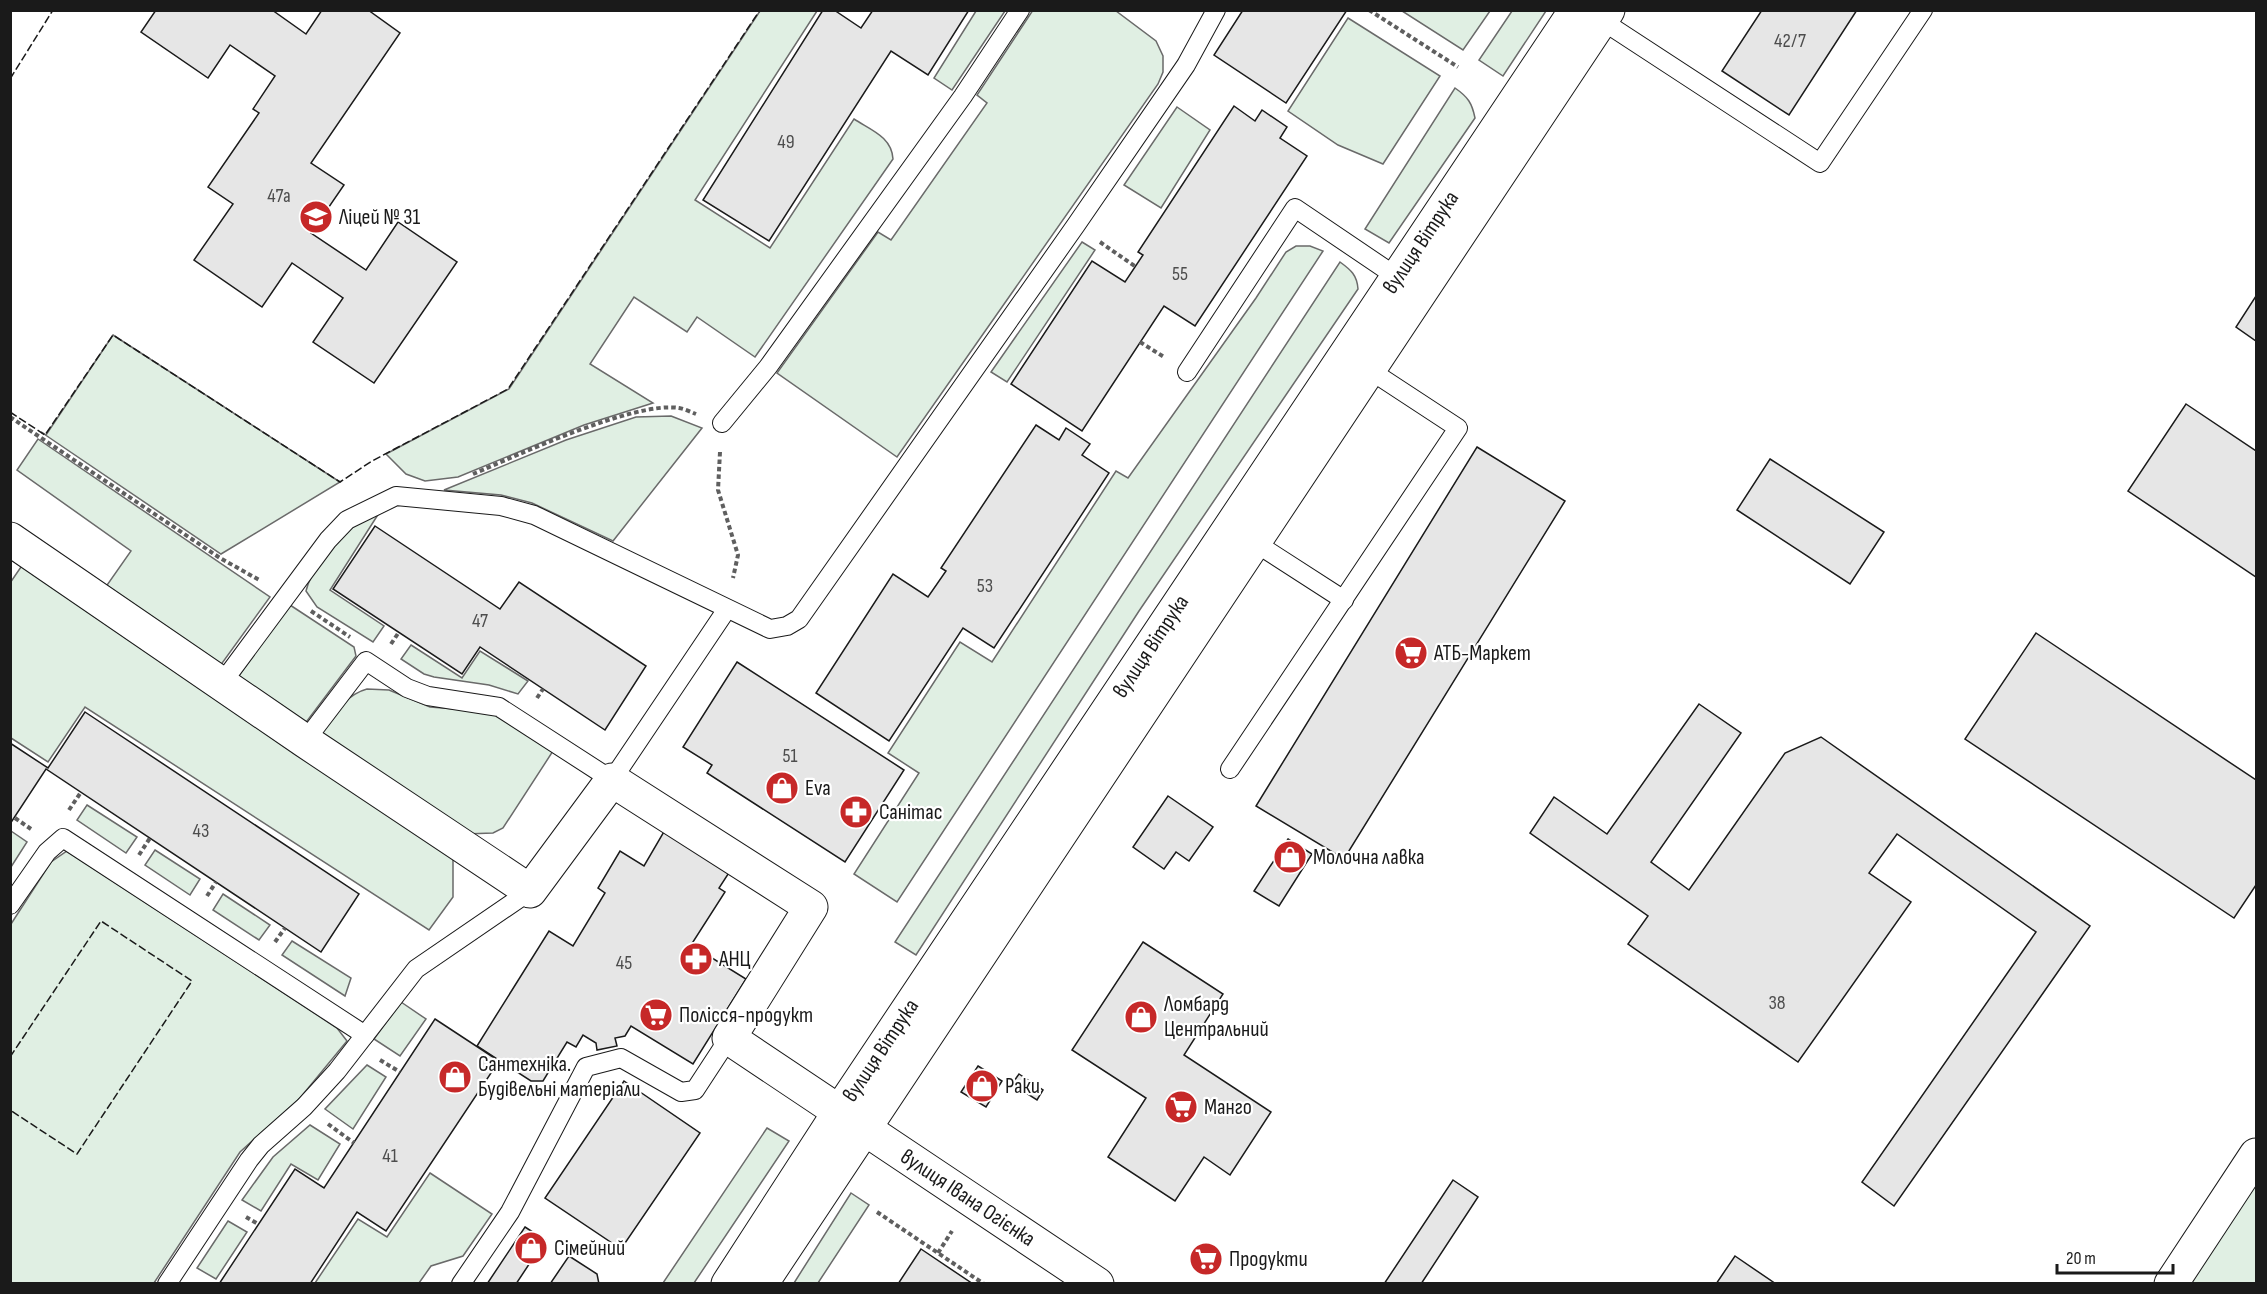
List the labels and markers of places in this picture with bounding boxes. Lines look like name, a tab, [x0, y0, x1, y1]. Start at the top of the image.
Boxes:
school or university icon: Ліцей № 31	[298, 199, 334, 235]
place label: Ліцей № 31	[338, 204, 420, 231]
supermarket icon: АТБ-Маркет	[1393, 635, 1429, 671]
place label: АТБ-Маркет	[1433, 640, 1531, 667]
shop icon: Eva	[764, 770, 800, 806]
place label: Eva	[805, 775, 831, 802]
pharmacy icon: Санітас	[838, 794, 874, 830]
place label: Санітас	[879, 799, 942, 826]
shop icon: Молочна лавка	[1272, 839, 1308, 875]
place label: Молочна лавка	[1313, 844, 1424, 871]
pharmacy icon: АНЦ	[678, 941, 714, 977]
place label: АНЦ	[718, 946, 751, 973]
place label: Ломбард Центральний	[1163, 991, 1269, 1043]
supermarket icon: Полісся-продукт	[638, 997, 674, 1033]
shop icon: Ломбард Центральний	[1123, 999, 1159, 1035]
place label: Полісся-продукт	[679, 1002, 813, 1029]
place label: Сантехніка. Будівельні матеріали	[478, 1051, 641, 1103]
shop icon: Сантехніка. Будівельні матеріали	[437, 1059, 473, 1095]
shop icon: Раки	[964, 1068, 1000, 1104]
place label: Раки	[1005, 1073, 1040, 1100]
supermarket icon: Манго	[1163, 1089, 1199, 1125]
place label: Манго	[1204, 1094, 1252, 1121]
shop icon: Сімейний	[513, 1230, 549, 1266]
place label: Сімейний	[554, 1235, 625, 1262]
supermarket icon: Продукти	[1188, 1241, 1224, 1277]
place label: Продукти	[1229, 1246, 1308, 1273]

